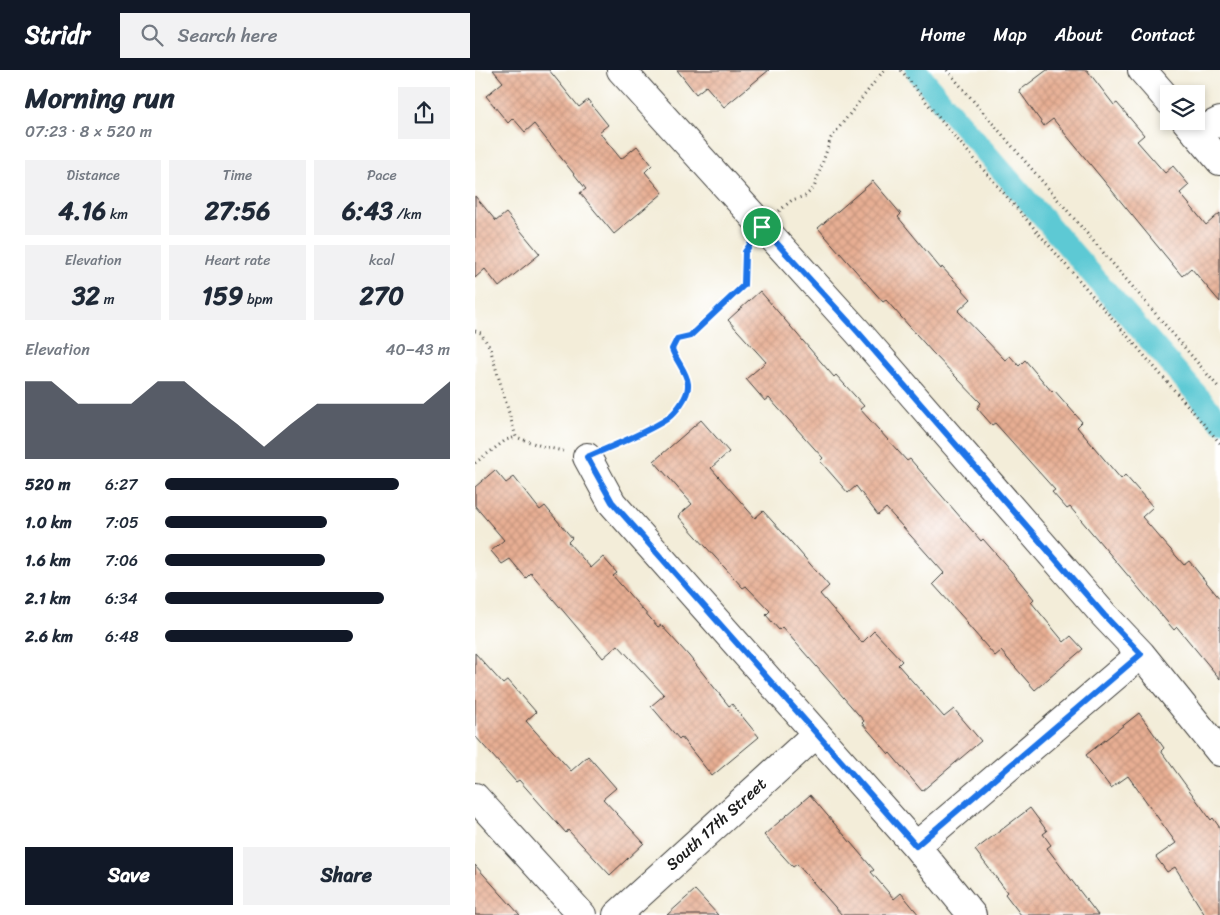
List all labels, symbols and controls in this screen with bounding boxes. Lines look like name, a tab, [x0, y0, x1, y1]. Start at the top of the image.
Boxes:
search box	[120, 13, 470, 58]
text: Stridr	[25, 14, 90, 56]
text: Search here	[178, 19, 278, 52]
text: Home	[921, 19, 966, 51]
text: Map	[994, 19, 1027, 51]
text: About	[1055, 19, 1103, 51]
text: Contact	[1131, 19, 1195, 51]
icon: search	[138, 21, 166, 49]
text: Morning run	[25, 73, 175, 122]
map controls	[1160, 85, 1205, 130]
button: layers	[1160, 85, 1205, 130]
button: share	[398, 87, 450, 139]
text: 07:23 · 8 × 520 m	[25, 117, 152, 146]
text: Distance	[67, 163, 120, 188]
text: Time	[223, 163, 252, 188]
text: Pace	[367, 163, 397, 188]
text: 4.16	[58, 188, 106, 233]
text: 27:56	[205, 188, 270, 233]
text: 6:43	[342, 188, 393, 233]
text: km	[106, 202, 128, 227]
text: /km	[393, 202, 422, 227]
pin	[741, 206, 783, 248]
icon: arrive	[748, 213, 776, 241]
text: Elevation	[65, 248, 122, 273]
text: Heart rate	[205, 248, 270, 273]
text: kcal	[369, 248, 395, 273]
text: 32	[72, 273, 100, 318]
text: 159	[202, 273, 243, 318]
text: 270	[360, 273, 404, 318]
text: m	[100, 287, 114, 312]
text: bpm	[243, 287, 273, 312]
text: Elevation	[25, 335, 90, 364]
text: 40–43 m	[386, 335, 450, 364]
text: 520 m	[25, 470, 71, 499]
text: 6:27	[105, 470, 137, 499]
text: 1.0 km	[25, 508, 72, 537]
text: 7:05	[105, 508, 139, 537]
text: 1.6 km	[25, 546, 71, 575]
text: 7:06	[105, 546, 138, 575]
text: 2.1 km	[25, 584, 71, 613]
text: 6:34	[105, 584, 138, 613]
text: 2.6 km	[25, 622, 73, 651]
text: 6:48	[105, 622, 139, 651]
street label: South 17th Street	[659, 770, 773, 878]
button: Save	[25, 847, 233, 905]
button: Share	[243, 847, 450, 905]

